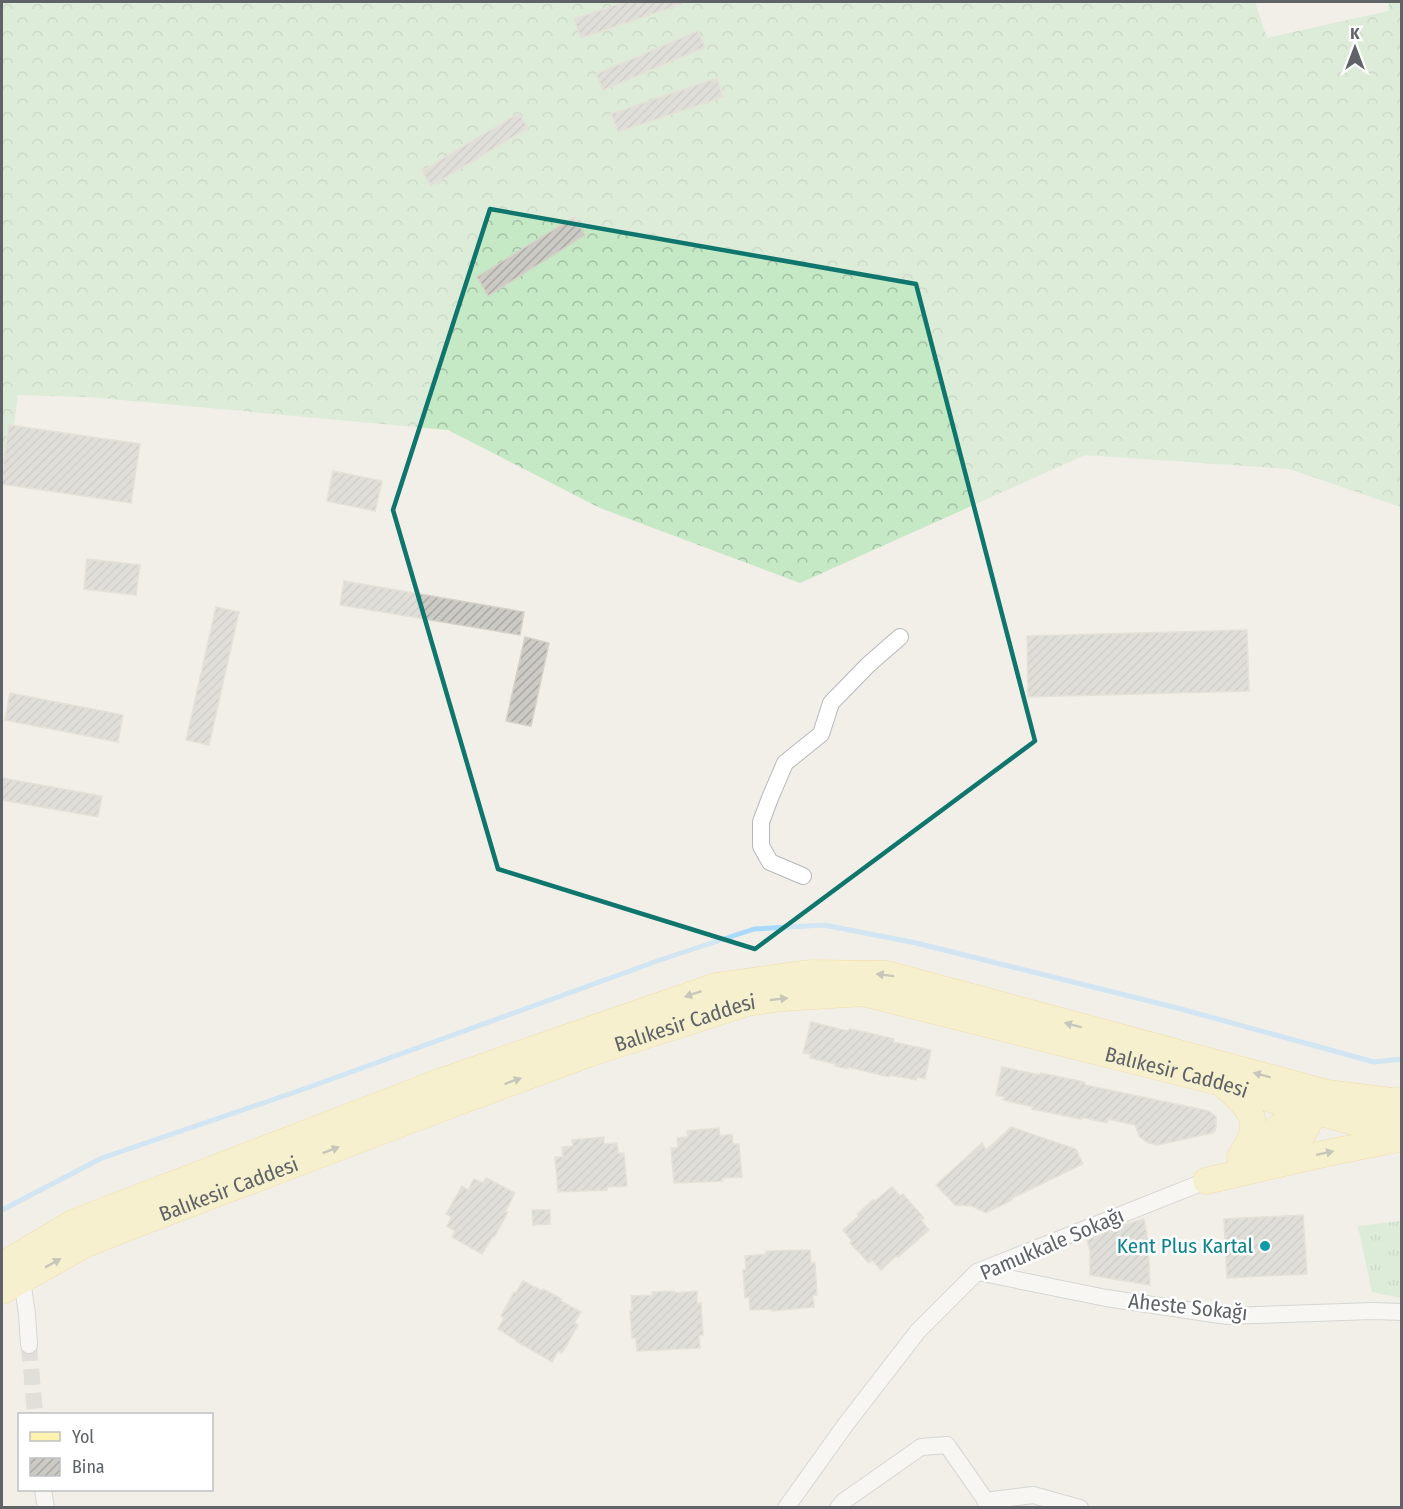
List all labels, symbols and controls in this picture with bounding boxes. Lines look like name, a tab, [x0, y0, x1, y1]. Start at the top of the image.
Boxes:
north arrow	[1325, 18, 1385, 78]
text: K	[1350, 24, 1360, 43]
one-way arrow	[875, 971, 894, 980]
street label: Balıkesir Caddesi	[611, 989, 757, 1058]
one-way arrow	[683, 990, 701, 999]
one-way arrow	[770, 994, 789, 1004]
one-way arrow	[1064, 1020, 1083, 1030]
street label: Balıkesir Caddesi	[1102, 1041, 1252, 1104]
one-way arrow	[1253, 1070, 1271, 1080]
one-way arrow	[504, 1076, 522, 1086]
one-way arrow	[322, 1145, 340, 1155]
one-way arrow	[1316, 1148, 1334, 1158]
street label: Balıkesir Caddesi	[155, 1151, 302, 1227]
street label: Pamukkale Sokağı	[976, 1202, 1128, 1286]
place label: Kent Plus Kartal	[1117, 1233, 1253, 1259]
marker: Kent Plus Kartal	[1258, 1239, 1272, 1253]
one-way arrow	[45, 1257, 61, 1268]
street label: Aheste Sokağı	[1127, 1288, 1249, 1326]
legend	[18, 1413, 213, 1491]
text: Yol	[72, 1426, 94, 1448]
text: Bina	[72, 1456, 105, 1478]

